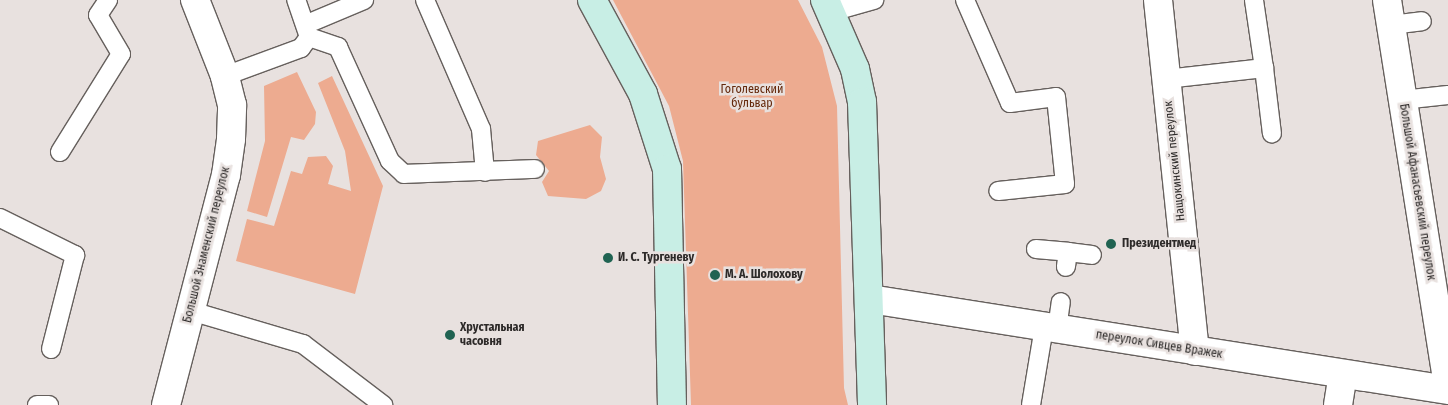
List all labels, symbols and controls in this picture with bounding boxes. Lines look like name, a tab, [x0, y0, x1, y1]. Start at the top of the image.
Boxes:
park label: Гоголевский бульвар	[721, 83, 783, 111]
street label: Нащокинский переулок	[1162, 100, 1188, 222]
street label: Большой Афанасьевский переулок	[1396, 103, 1438, 281]
street label: Большой Знаменский переулок	[181, 165, 233, 325]
marker: Президентмед	[1104, 237, 1118, 251]
place label: Президентмед	[1122, 237, 1196, 251]
place label: И. С. Тургеневу	[618, 251, 694, 265]
marker: И. С. Тургеневу	[602, 252, 614, 264]
place label: М. А. Шолохову	[725, 268, 803, 282]
marker: М. А. Шолохову	[709, 269, 721, 281]
place label: Хрустальная часовня	[460, 321, 525, 349]
street label: переулок Сивцев Вражек	[1095, 328, 1223, 362]
marker: Хрустальная часовня	[444, 329, 456, 341]

